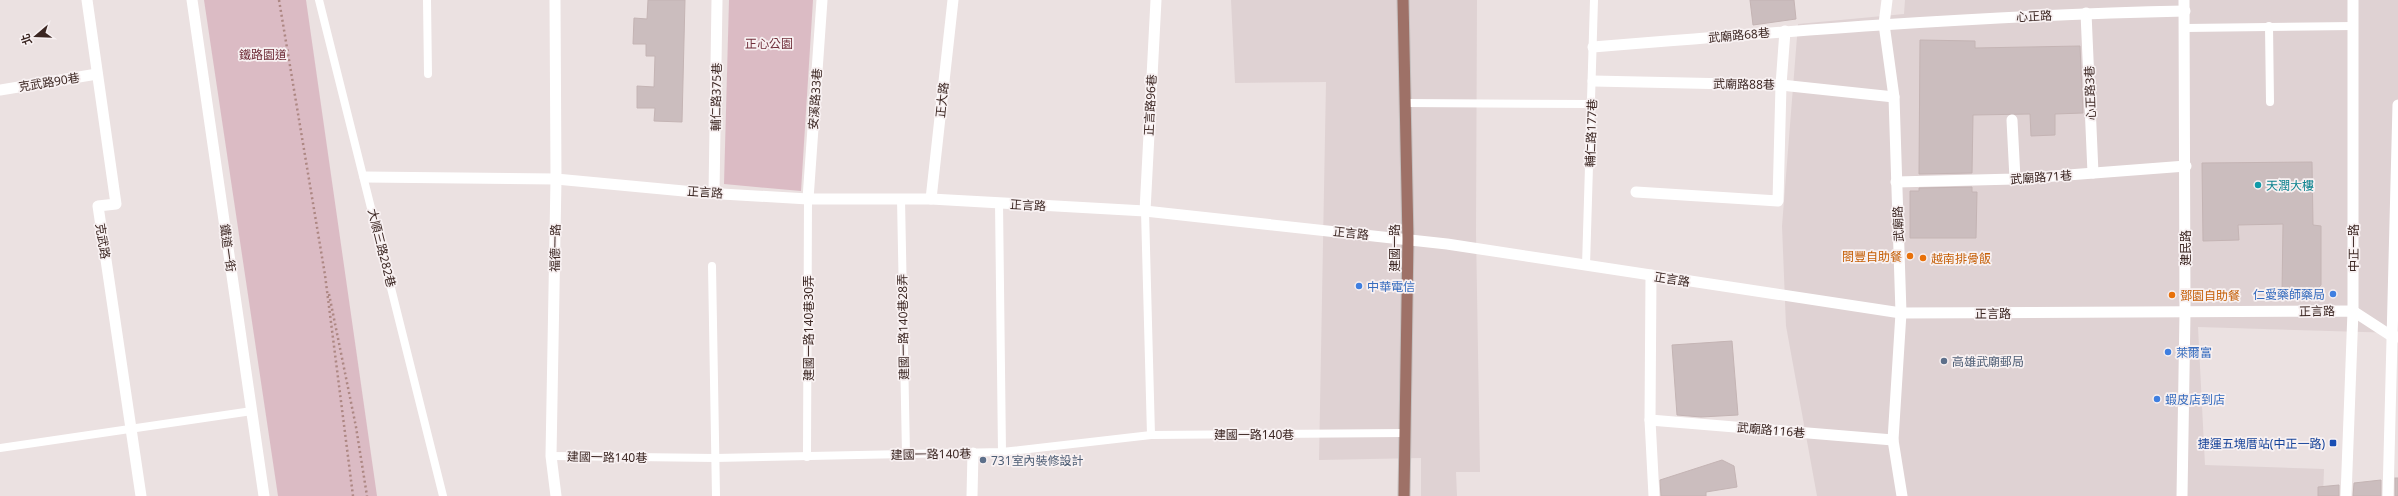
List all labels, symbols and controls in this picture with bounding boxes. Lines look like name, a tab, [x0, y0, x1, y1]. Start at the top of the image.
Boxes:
street label: 心正路	[2016, 7, 2052, 25]
north arrow	[16, 16, 56, 56]
street label: 武廟路68巷	[1708, 24, 1770, 46]
text: 北	[17, 32, 35, 47]
park label: 正心公園	[745, 35, 793, 52]
park label: 鐵路園道	[239, 46, 287, 63]
street label: 輔仁路375巷	[707, 63, 725, 131]
street label: 心正路3巷	[2081, 65, 2099, 121]
street label: 安溪路33巷	[804, 68, 826, 130]
street label: 克武路90巷	[17, 69, 81, 95]
street label: 正言路96巷	[1140, 74, 1160, 136]
street label: 武廟路88巷	[1713, 75, 1775, 93]
street label: 正大路	[932, 81, 952, 119]
street label: 輔仁路177巷	[1581, 98, 1601, 168]
street label: 武廟路71巷	[2010, 166, 2072, 188]
place label: 天潤大樓	[2266, 177, 2314, 194]
marker: 天潤大樓	[2253, 180, 2263, 190]
street label: 正言路	[686, 182, 724, 202]
street label: 正言路	[1010, 196, 1046, 214]
street label: 武廟路	[1889, 206, 1907, 242]
street label: 大順三路282巷	[364, 207, 400, 289]
street label: 克武路	[92, 222, 114, 260]
street label: 鐵道一街	[216, 223, 240, 273]
street label: 正言路	[1332, 223, 1370, 243]
street label: 福德一路	[546, 224, 564, 272]
street label: 建國一路	[1386, 224, 1403, 272]
street label: 中正一路	[2345, 224, 2362, 272]
street label: 建民路	[2177, 230, 2194, 266]
place label: 閤豐自助餐	[1842, 248, 1902, 265]
place label: 越南排骨飯	[1931, 250, 1991, 267]
marker: 閤豐自助餐	[1905, 251, 1915, 261]
marker: 越南排骨飯	[1918, 253, 1928, 263]
street label: 正言路	[1653, 268, 1691, 290]
street label: 建國一路140巷28弄	[894, 274, 912, 380]
street label: 建國一路140巷30弄	[800, 275, 817, 381]
place label: 中華電信	[1367, 278, 1415, 295]
marker: 中華電信	[1354, 281, 1364, 291]
place label: 仁愛藥師藥局	[2253, 286, 2325, 303]
place label: 鄧園自助餐	[2180, 287, 2240, 304]
marker: 仁愛藥師藥局	[2328, 289, 2338, 299]
marker: 鄧園自助餐	[2167, 290, 2177, 300]
street label: 正言路	[2299, 302, 2335, 320]
street label: 正言路	[1975, 305, 2011, 322]
place label: 萊爾富	[2176, 344, 2212, 361]
marker: 萊爾富	[2163, 347, 2173, 357]
place label: 高雄武廟郵局	[1952, 353, 2024, 370]
marker: 高雄武廟郵局	[1939, 356, 1949, 366]
place label: 蝦皮店到店	[2165, 391, 2225, 408]
marker: 蝦皮店到店	[2152, 394, 2162, 404]
street label: 武廟路116巷	[1736, 419, 1806, 441]
street label: 建國一路140巷	[1214, 426, 1294, 443]
place label: 捷運五塊厝站(中正一路)	[2198, 435, 2325, 452]
marker: 捷運五塊厝站(中正一路)	[2328, 438, 2338, 448]
street label: 建國一路140巷	[891, 445, 971, 463]
street label: 建國一路140巷	[567, 448, 647, 466]
place label: 731室內裝修設計	[991, 452, 1084, 469]
marker: 731室內裝修設計	[978, 455, 988, 465]

